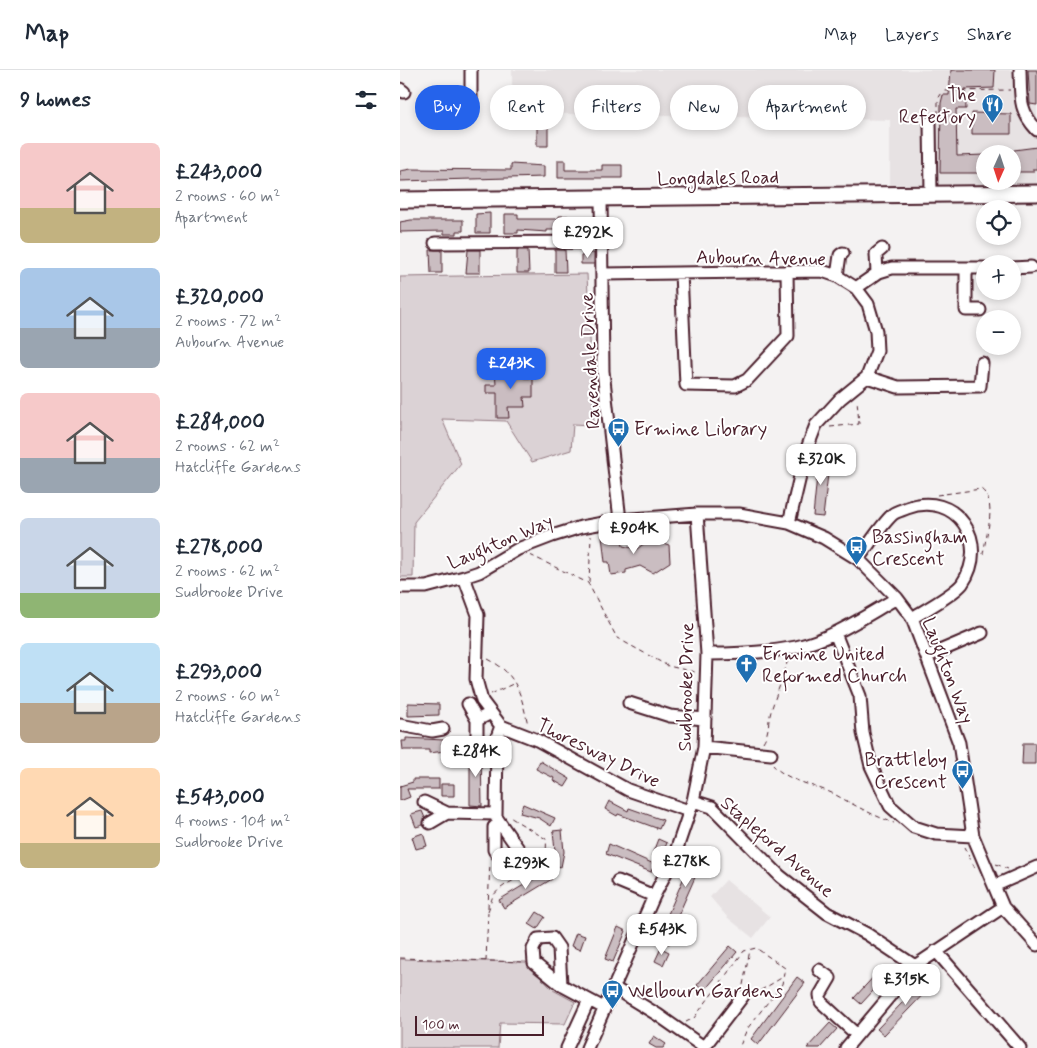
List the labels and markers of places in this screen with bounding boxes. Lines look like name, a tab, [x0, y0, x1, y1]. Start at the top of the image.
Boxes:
place label: The Refectory	[899, 83, 976, 130]
restaurant icon: The Refectory	[980, 93, 1004, 124]
pin: £292K	[553, 216, 623, 259]
pin: £243K	[476, 348, 546, 390]
bus stop icon: Ermine Library	[606, 416, 630, 447]
place label: Ermine Library	[634, 417, 767, 442]
pin: £320K	[786, 444, 856, 486]
pin: £904K	[599, 512, 669, 555]
place label: Bassingham Crescent	[872, 525, 968, 572]
bus stop icon: Bassingham Crescent	[844, 535, 868, 566]
place label: Ermine United Reformed Church	[762, 642, 907, 692]
church icon: Ermine United Reformed Church	[734, 652, 758, 683]
pin: £284K	[441, 736, 511, 778]
place label: Brattleby Crescent	[865, 748, 947, 795]
bus stop icon: Brattleby Crescent	[951, 758, 975, 789]
pin: £278K	[651, 846, 721, 888]
pin: £293K	[491, 848, 561, 890]
pin: £543K	[627, 914, 697, 956]
pin: £315K	[871, 964, 941, 1006]
bus stop icon: Welbourn Gardens	[600, 978, 624, 1009]
place label: Welbourn Gardens	[628, 979, 783, 1004]

